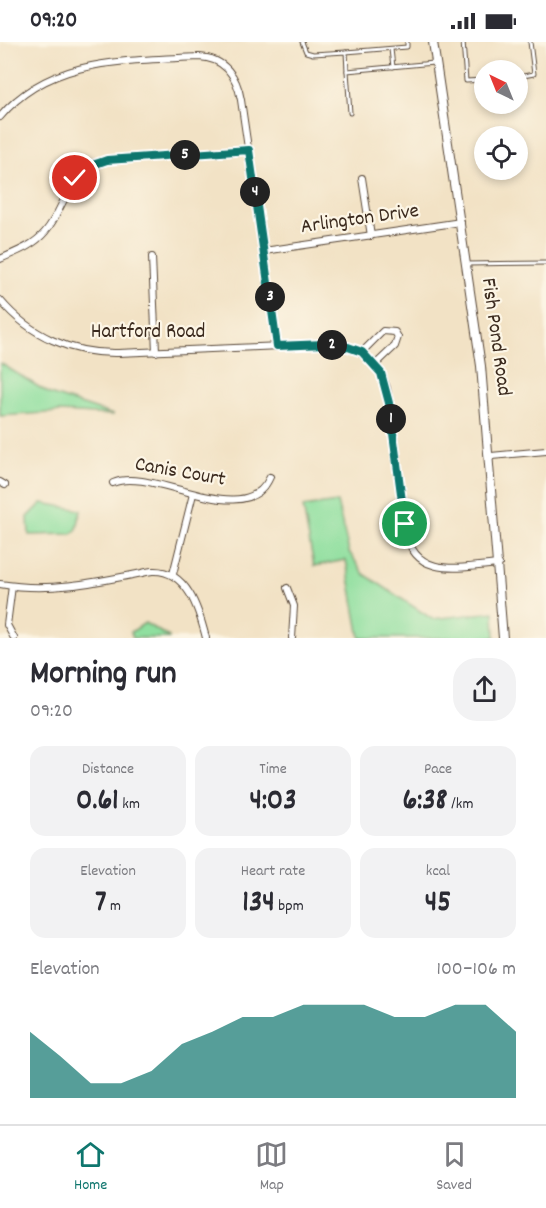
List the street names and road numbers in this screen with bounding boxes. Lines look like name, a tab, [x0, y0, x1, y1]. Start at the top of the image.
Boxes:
street label: Arlington Drive	[299, 197, 421, 243]
street label: Fish Pond Road	[472, 276, 518, 398]
street label: Hartford Road	[91, 318, 205, 348]
street label: Canis Court	[132, 450, 228, 496]

